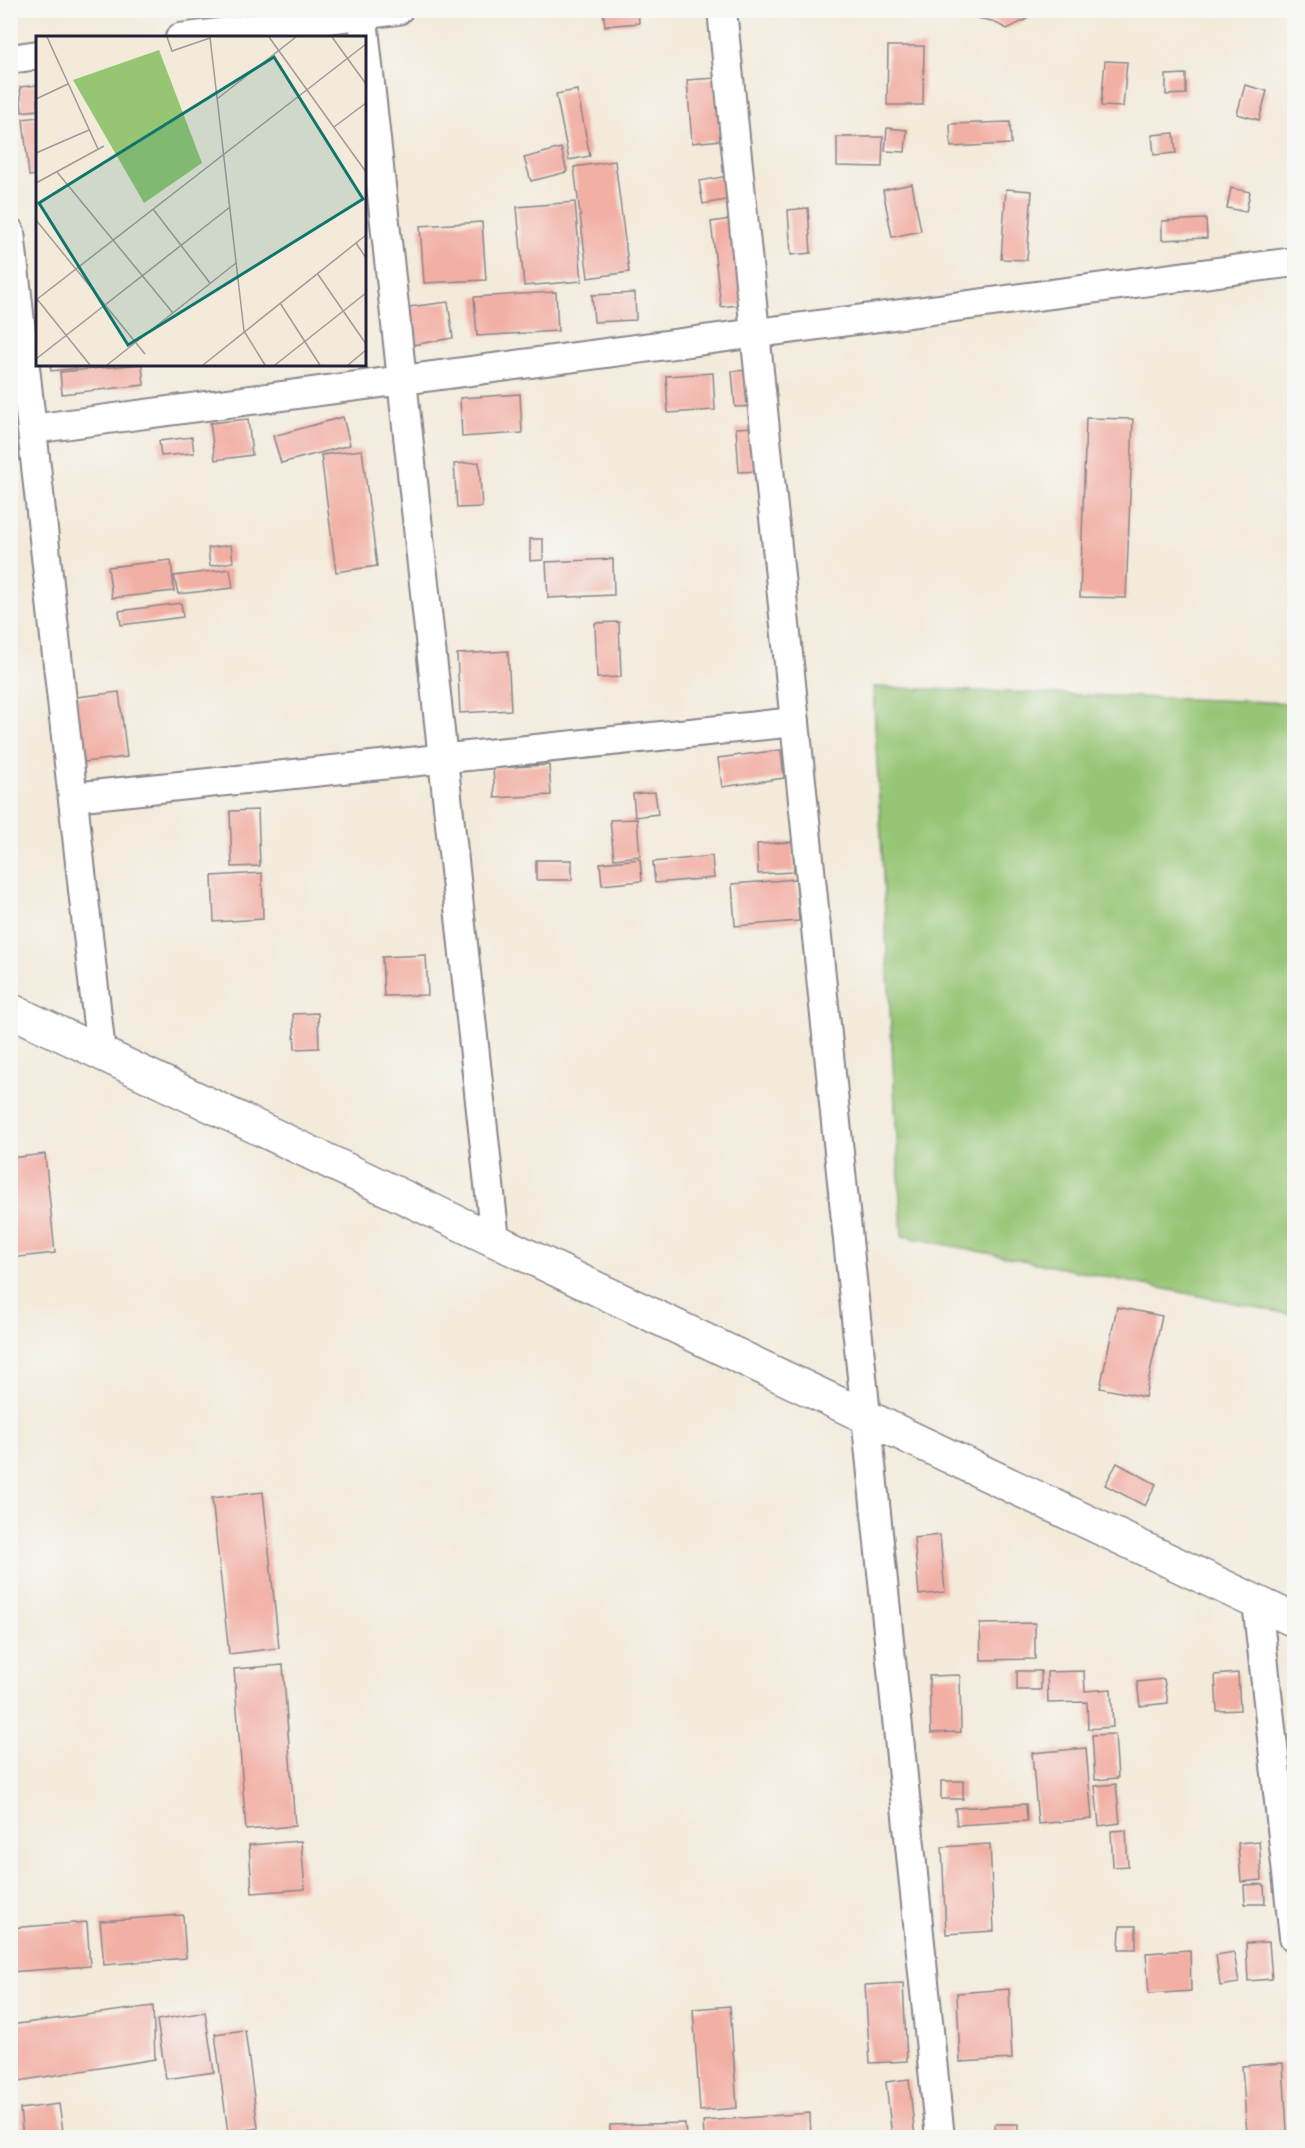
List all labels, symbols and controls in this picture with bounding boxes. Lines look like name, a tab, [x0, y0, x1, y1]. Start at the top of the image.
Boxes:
inset map	[36, 36, 366, 366]

